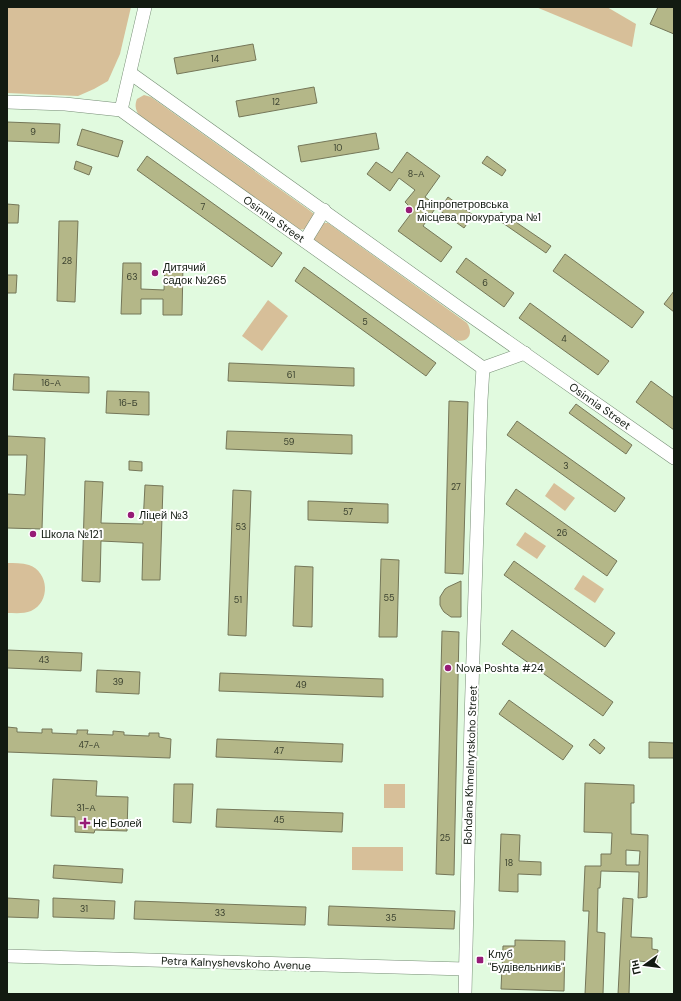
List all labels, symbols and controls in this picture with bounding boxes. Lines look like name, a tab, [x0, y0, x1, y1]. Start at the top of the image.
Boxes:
house number: 14	[211, 53, 220, 65]
house number: 12	[272, 96, 280, 108]
house number: 9	[30, 126, 36, 138]
house number: 10	[334, 142, 342, 154]
house number: 8-А	[408, 168, 424, 180]
street label: Osinnia Street	[240, 193, 308, 245]
place label: Дніпропетровська місцева прокуратура №1	[417, 197, 541, 224]
house number: 7	[201, 201, 206, 213]
marker: Дніпропетровська місцева прокуратура №1	[404, 205, 414, 215]
house number: 28	[62, 255, 72, 267]
place label: Дитячий садок №265	[163, 260, 227, 287]
marker: Дитячий садок №265	[150, 268, 160, 278]
house number: 63	[127, 271, 137, 283]
house number: 6	[482, 277, 488, 289]
house number: 5	[362, 316, 368, 328]
house number: 4	[561, 333, 567, 345]
house number: 61	[287, 369, 295, 381]
house number: 16-А	[41, 377, 61, 389]
street label: Osinnia Street	[566, 380, 634, 432]
house number: 16-Б	[118, 397, 138, 409]
house number: 59	[284, 436, 295, 448]
house number: 3	[563, 460, 569, 472]
house number: 27	[451, 481, 461, 493]
house number: 57	[343, 506, 353, 518]
place label: Ліцей №3	[139, 508, 188, 522]
marker: Ліцей №3	[126, 510, 136, 520]
house number: 53	[236, 521, 246, 533]
place label: Школа №121	[41, 527, 102, 541]
house number: 26	[557, 527, 568, 539]
marker: Школа №121	[28, 529, 38, 539]
house number: 55	[384, 592, 394, 604]
house number: 51	[234, 594, 242, 606]
house number: 43	[39, 654, 49, 666]
place label: Nova Poshta #24	[456, 661, 544, 675]
marker: Nova Poshta #24	[443, 663, 453, 673]
house number: 39	[113, 676, 124, 688]
house number: 49	[295, 679, 307, 691]
street label: Bohdana Khmelnytskoho Street	[460, 685, 480, 845]
house number: 47-А	[79, 739, 99, 751]
house number: 47	[274, 745, 284, 757]
house number: 31-А	[77, 802, 95, 814]
house number: 45	[274, 814, 284, 826]
place label: Не Болей	[93, 816, 142, 830]
marker: Не Болей	[80, 818, 90, 828]
house number: 25	[440, 832, 450, 844]
house number: 18	[505, 857, 513, 869]
house number: 31	[80, 903, 88, 915]
house number: 33	[215, 907, 225, 919]
house number: 35	[386, 912, 396, 924]
north arrow	[625, 945, 665, 985]
place label: Клуб "Будівельників"	[488, 947, 564, 974]
street label: Petra Kalnyshevskoho Avenue	[161, 953, 311, 973]
marker: Клуб "Будівельників"	[475, 955, 485, 965]
text: Пн	[627, 959, 644, 976]

